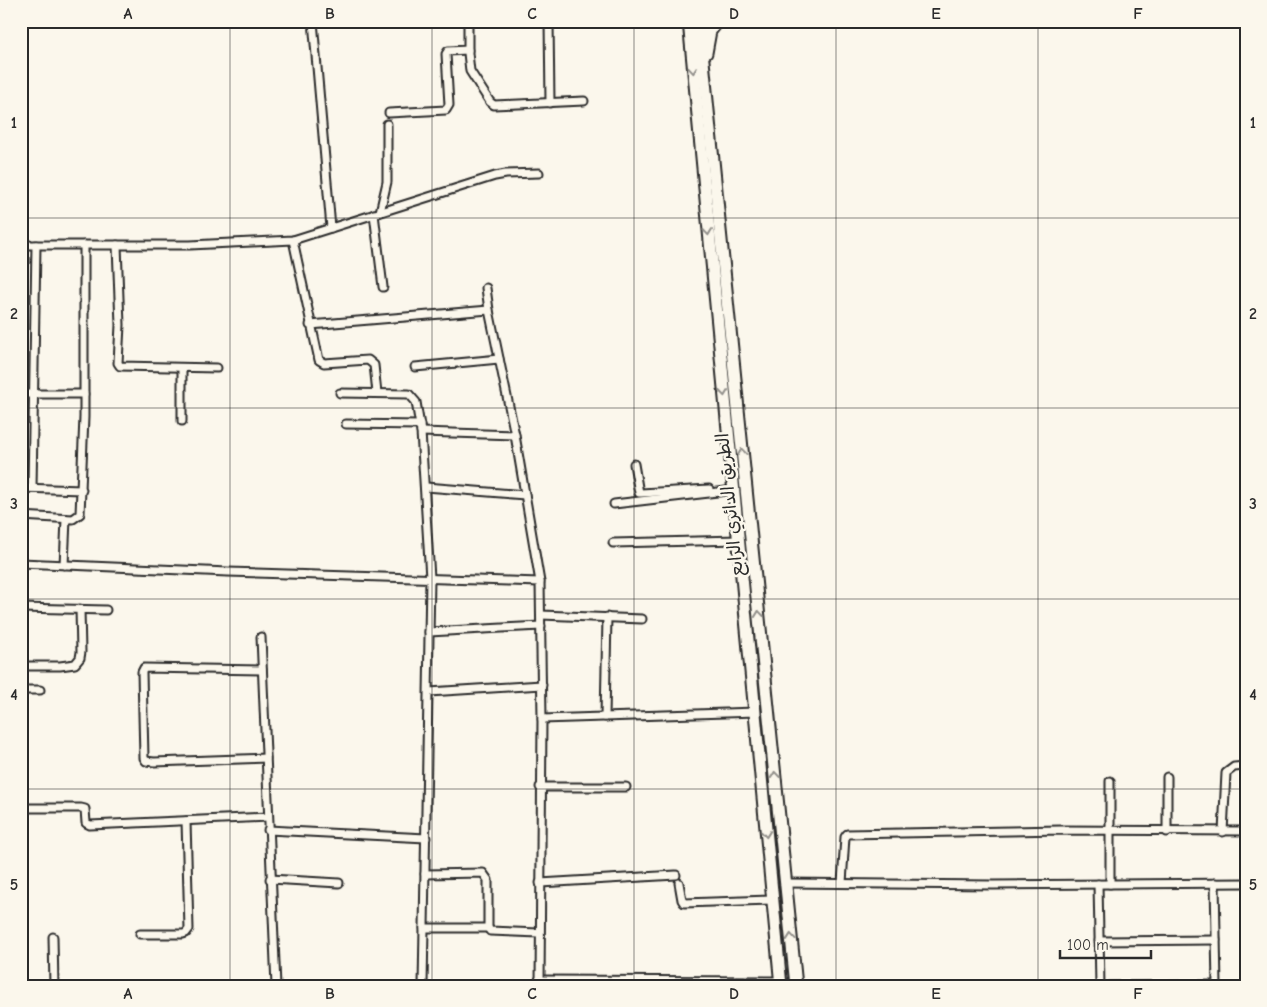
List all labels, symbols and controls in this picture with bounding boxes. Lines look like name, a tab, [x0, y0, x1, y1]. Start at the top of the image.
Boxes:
text: A	[124, 5, 133, 23]
text: B	[325, 5, 335, 23]
text: C	[527, 5, 537, 23]
text: D	[729, 5, 739, 23]
text: E	[931, 5, 941, 23]
text: F	[1133, 5, 1143, 23]
one-way arrow	[687, 66, 698, 74]
text: 1	[11, 114, 17, 132]
text: 1	[1250, 114, 1256, 132]
one-way arrow	[702, 228, 713, 236]
text: 2	[10, 305, 18, 323]
text: 2	[1249, 305, 1257, 323]
one-way arrow	[719, 390, 730, 398]
street label: الطريق الدائري الرابع	[712, 432, 750, 578]
one-way arrow	[737, 448, 748, 456]
text: 3	[10, 495, 18, 513]
text: 3	[1249, 495, 1257, 513]
one-way arrow	[754, 610, 765, 618]
text: 4	[10, 686, 18, 704]
text: 4	[1249, 686, 1257, 704]
one-way arrow	[770, 771, 781, 779]
one-way arrow	[761, 830, 772, 838]
text: 5	[10, 876, 18, 894]
text: 5	[1249, 876, 1257, 894]
scale bar	[1060, 927, 1151, 959]
one-way arrow	[786, 933, 797, 941]
text: 100 m	[1067, 936, 1109, 954]
text: A	[124, 985, 133, 1003]
text: B	[325, 985, 335, 1003]
text: C	[527, 985, 537, 1003]
text: D	[729, 985, 739, 1003]
text: E	[931, 985, 941, 1003]
text: F	[1133, 985, 1143, 1003]

